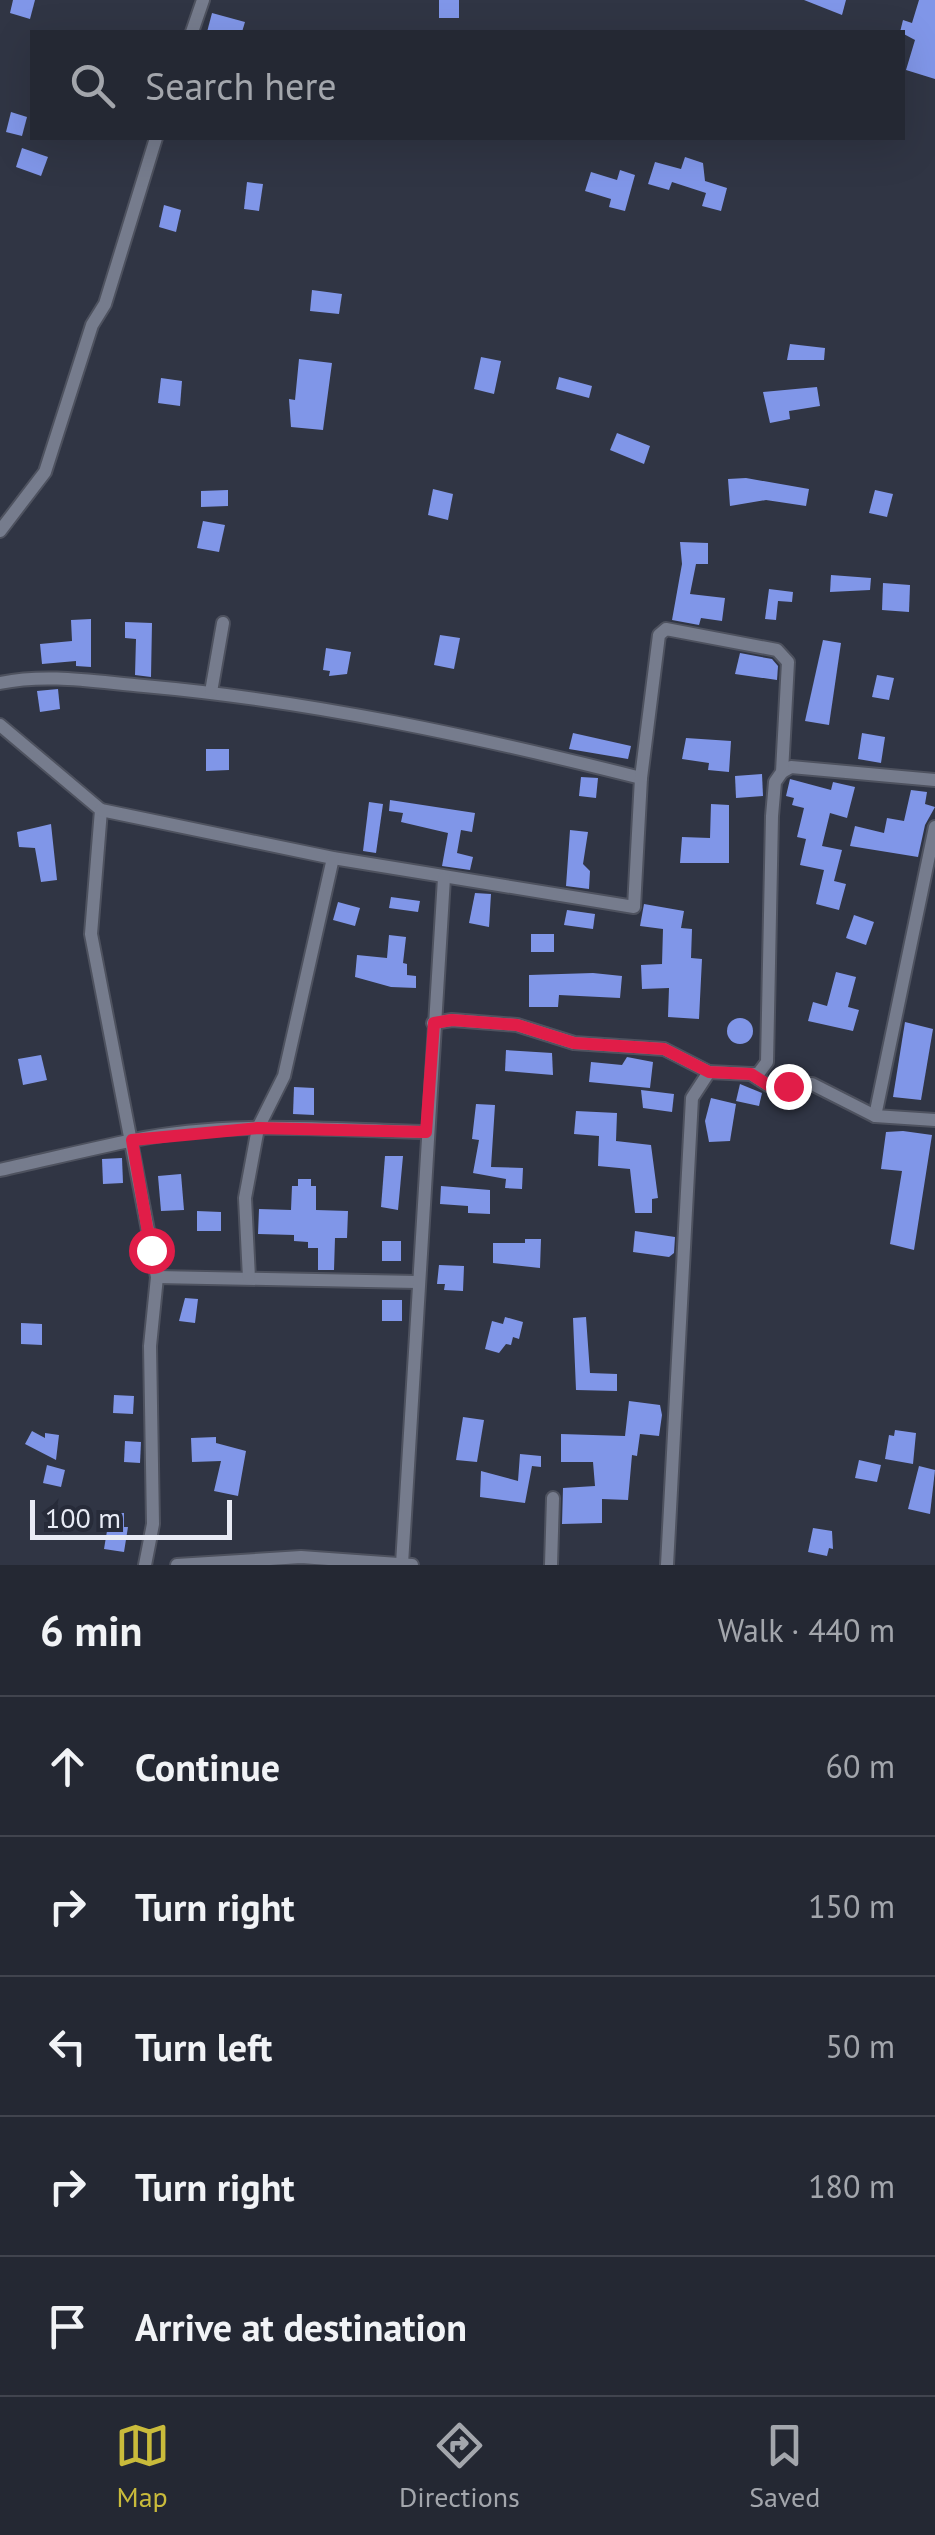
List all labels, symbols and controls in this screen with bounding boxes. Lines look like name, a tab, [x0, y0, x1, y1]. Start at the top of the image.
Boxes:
search box	[30, 30, 905, 140]
icon: search	[65, 58, 120, 113]
text: Search here	[145, 61, 337, 110]
route end	[766, 1064, 812, 1110]
route start	[129, 1228, 175, 1274]
scale bar	[30, 1495, 232, 1540]
text: 100 m	[45, 1499, 121, 1536]
text: 6 min	[40, 1603, 142, 1658]
text: Walk · 440 m	[718, 1609, 895, 1651]
icon: ahead	[40, 1739, 95, 1794]
text: Continue	[135, 1742, 280, 1791]
text: 60 m	[826, 1745, 895, 1787]
icon: right	[40, 1879, 95, 1934]
text: Turn right	[135, 1882, 295, 1931]
text: 150 m	[808, 1885, 895, 1927]
icon: left	[40, 2019, 95, 2074]
text: Turn left	[135, 2022, 272, 2071]
text: 50 m	[826, 2025, 895, 2067]
icon: right	[40, 2159, 95, 2214]
text: Turn right	[135, 2162, 295, 2211]
text: 180 m	[808, 2165, 895, 2207]
icon: arrive	[40, 2299, 95, 2354]
text: Arrive at destination	[135, 2302, 467, 2351]
tab: Map	[115, 2418, 170, 2515]
tab: Directions	[399, 2418, 520, 2515]
tab: Saved	[749, 2418, 820, 2515]

